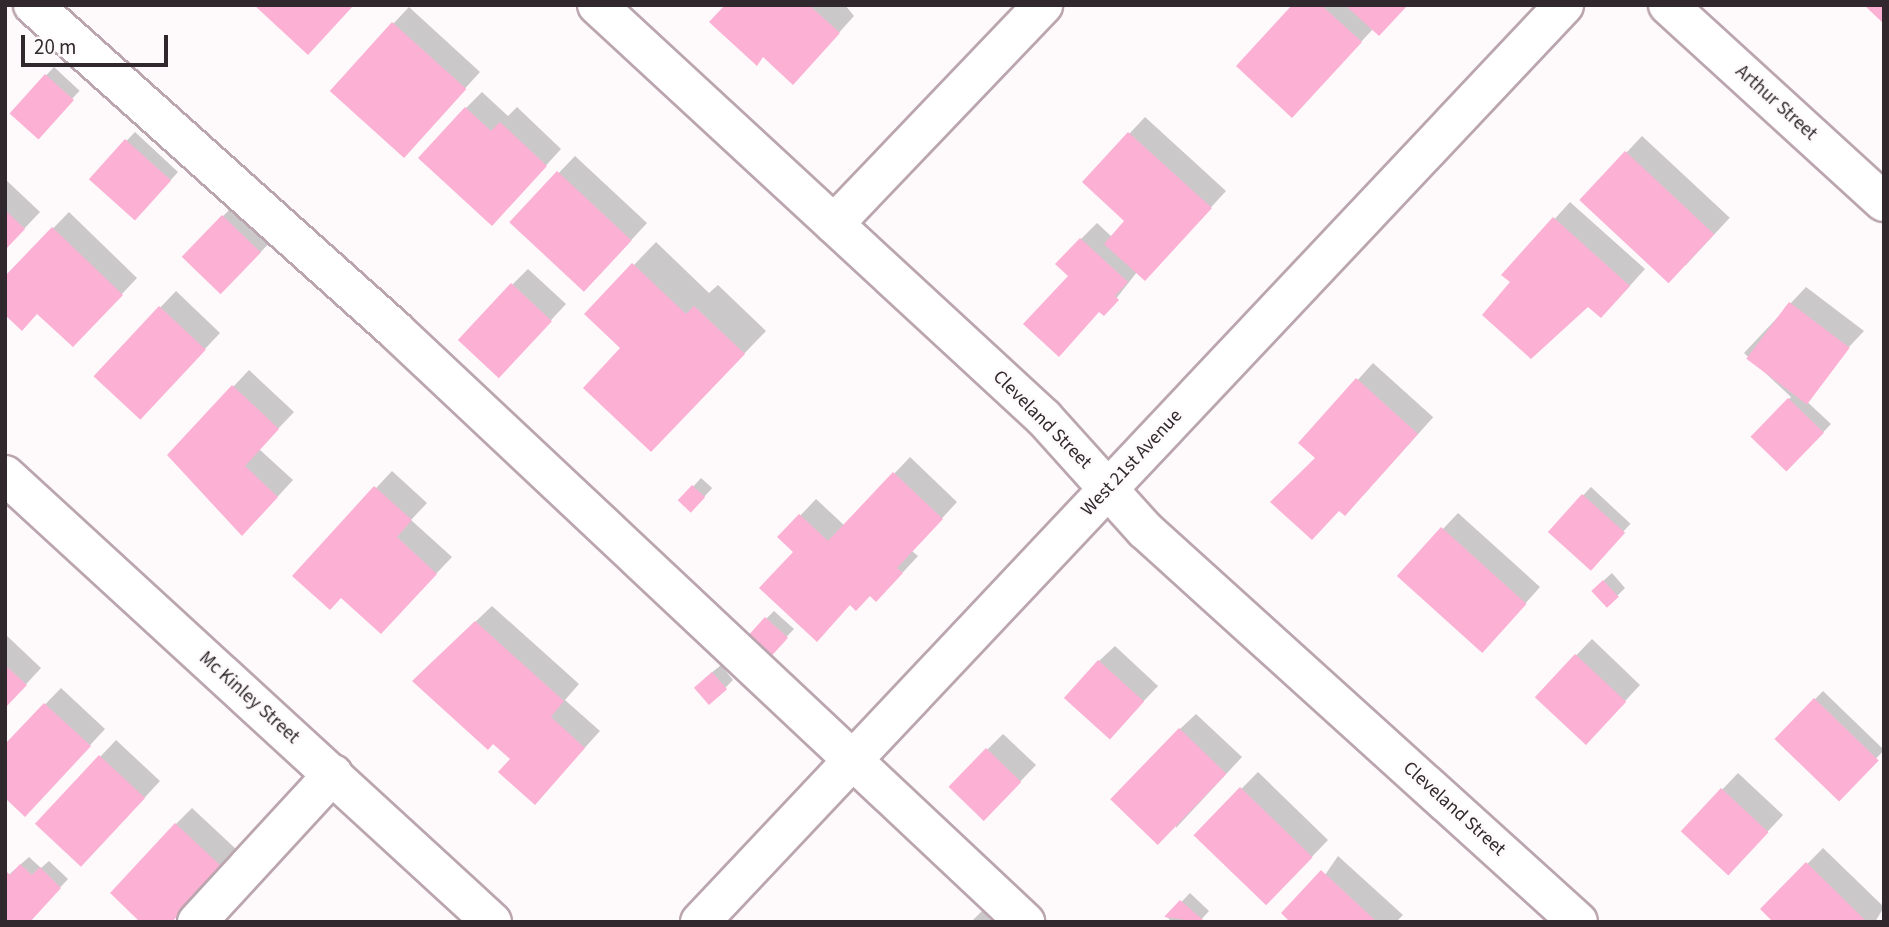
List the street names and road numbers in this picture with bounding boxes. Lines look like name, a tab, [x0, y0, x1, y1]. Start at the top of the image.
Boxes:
street label: Arthur Street	[1730, 60, 1822, 146]
street label: Cleveland Street	[988, 366, 1096, 474]
street label: West 21st Avenue	[1077, 405, 1187, 521]
street label: Mc Kinley Street	[194, 647, 304, 749]
street label: Cleveland Street	[1398, 757, 1510, 861]

